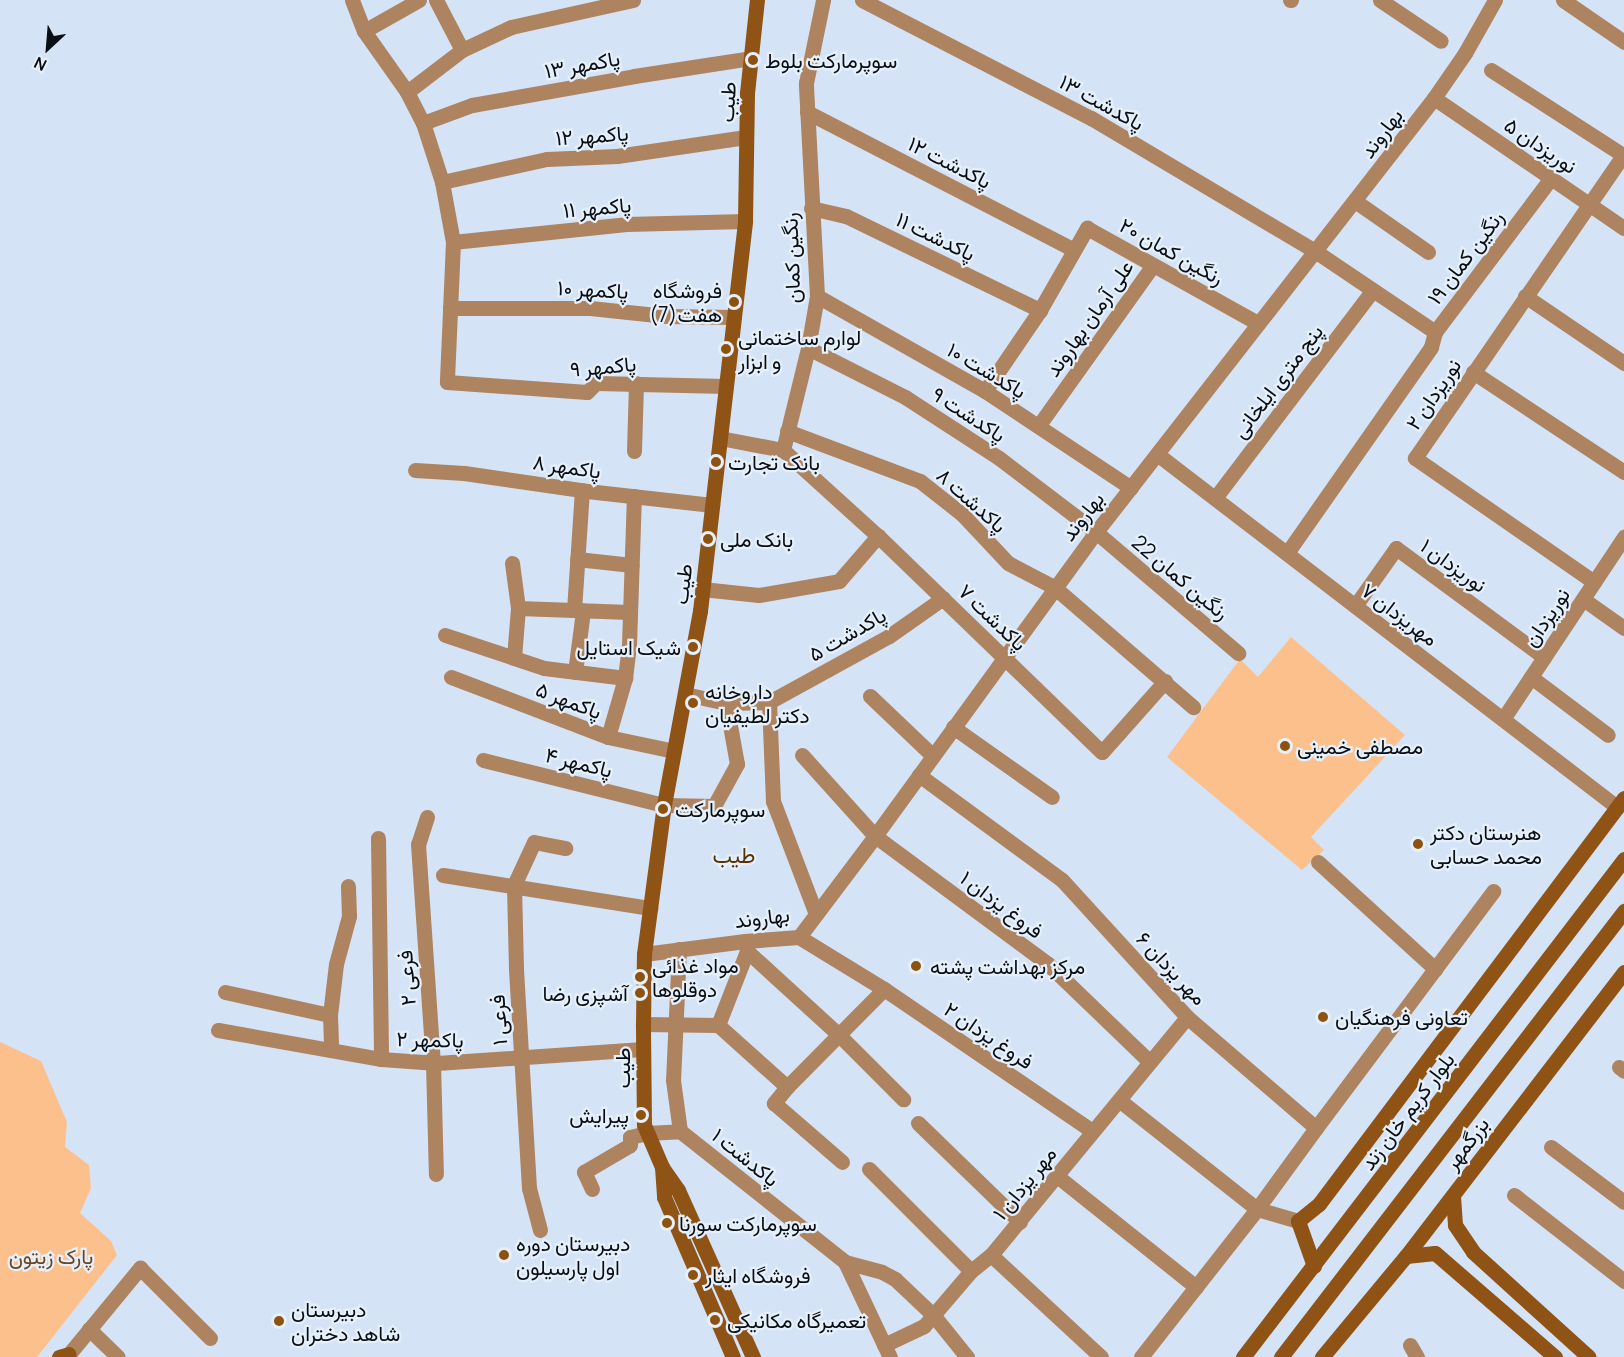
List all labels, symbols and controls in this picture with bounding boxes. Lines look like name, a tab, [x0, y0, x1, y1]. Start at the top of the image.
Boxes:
north arrow	[18, 18, 78, 78]
street label: پاکمهر ۱۳	[542, 45, 622, 83]
place label: سوپرمارکت بلوط	[765, 47, 897, 73]
text: N	[30, 52, 50, 77]
marker: سوپرمارکت بلوط	[746, 53, 760, 67]
street label: پاکدشت ۱۳	[1055, 69, 1149, 135]
street label: طیب	[713, 81, 741, 123]
street label: بهاروند	[1354, 103, 1408, 163]
street label: نوریزدان ۵	[1500, 112, 1582, 178]
street label: پاکمهر ۱۲	[555, 120, 629, 150]
street label: پاکدشت ۱۲	[904, 130, 996, 194]
street label: پاکمهر ۱۱	[562, 191, 632, 223]
street label: رنگین کمان ۱۹	[1421, 205, 1509, 309]
street label: پاکدشت ۱۱	[892, 206, 980, 266]
street label: رنگین کمان	[777, 212, 805, 304]
street label: رنگین کمان ۲۰	[1115, 212, 1229, 290]
street label: علی آرمان بهاروند	[1040, 255, 1138, 381]
street label: پاکمهر ۱۰	[557, 275, 629, 303]
place label: فروشگاه هفت(7)	[649, 277, 722, 327]
marker: فروشگاه هفت(7)	[727, 295, 741, 309]
street label: پنج متری ایلخانی	[1226, 319, 1328, 443]
place label: لوارم ساختمانی و ابزار	[738, 324, 861, 374]
street label: پاکدشت ۱۰	[943, 337, 1031, 403]
marker: لوارم ساختمانی و ابزار	[719, 342, 733, 356]
street label: پاکمهر ۹	[569, 351, 637, 381]
street label: نوریزدان ۲	[1400, 354, 1466, 434]
street label: پاکدشت ۹	[927, 381, 1011, 447]
street label: پاکمهر ۸	[531, 449, 603, 483]
place label: بانک تجارت	[728, 449, 820, 475]
marker: بانک تجارت	[709, 455, 723, 469]
street label: پاکدشت ۸	[932, 462, 1012, 538]
street label: بهاروند	[1055, 486, 1109, 546]
place label: بانک ملی	[720, 526, 793, 552]
street label: رنگین کمان 22	[1127, 529, 1235, 625]
marker: بانک ملی	[701, 532, 715, 546]
street label: نوریزدان ۱	[1416, 533, 1492, 597]
street label: طیب	[667, 562, 697, 606]
street label: مهریزدان ۷	[1357, 577, 1443, 651]
street label: پاکدشت ۷	[954, 578, 1032, 656]
street label: نوریزدان	[1517, 583, 1575, 651]
street label: پاکدشت ۵	[804, 602, 890, 666]
place label: شیک استایل	[577, 634, 681, 660]
marker: شیک استایل	[686, 640, 700, 654]
street label: پاکمهر ۵	[532, 676, 606, 724]
place label: داروخانه دکتر لطیفیان	[705, 678, 810, 728]
marker: داروخانه دکتر لطیفیان	[686, 696, 700, 710]
place label: مصطفی خمینی	[1297, 733, 1423, 759]
marker: مصطفی خمینی	[1278, 739, 1292, 753]
street label: پاکمهر ۴	[543, 742, 615, 782]
place label: سوپرمارکت	[675, 796, 765, 822]
marker: سوپرمارکت	[656, 802, 670, 816]
place label: هنرستان دکتر محمد حسابی	[1430, 819, 1542, 869]
marker: هنرستان دکتر محمد حسابی	[1411, 837, 1425, 851]
district label: طیب	[713, 843, 755, 869]
street label: فروغ یزدان ۱	[956, 865, 1048, 943]
street label: بهاروند	[733, 901, 791, 933]
street label: مهر یزدان ۶	[1132, 926, 1212, 1010]
street label: فرعی ۲	[391, 949, 421, 1007]
place label: مواد غذائی دوقلوها	[652, 952, 739, 1002]
place label: مرکز بهداشت پشته	[930, 953, 1085, 979]
marker: مرکز بهداشت پشته	[907, 957, 925, 975]
marker: مواد غذائی دوقلوها	[633, 970, 647, 984]
place label: آشپزی رضا	[542, 980, 628, 1006]
marker: آشپزی رضا	[633, 986, 647, 1000]
street label: فرعی ۱	[484, 994, 512, 1046]
street label: فروغ یزدان ۲	[940, 996, 1038, 1074]
place label: تعاونی فرهنگیان	[1335, 1004, 1468, 1030]
marker: تعاونی فرهنگیان	[1316, 1010, 1330, 1024]
street label: پاکمهر ۲	[396, 1026, 464, 1052]
street label: بلوار کریم خان زند	[1355, 1047, 1459, 1175]
street label: طیب	[609, 1048, 635, 1088]
place label: پیرایش	[569, 1102, 629, 1128]
marker: پیرایش	[634, 1108, 648, 1122]
street label: بزرگمهر	[1438, 1112, 1494, 1174]
street label: پاکدشت ۱	[707, 1122, 785, 1192]
street label: مهر یزدان ۱	[987, 1141, 1061, 1225]
place label: سوپرمارکت سورنا	[679, 1210, 817, 1236]
marker: سوپرمارکت سورنا	[660, 1216, 674, 1230]
place label: دبیرستان دوره اول پارسیلون	[516, 1230, 630, 1280]
park label: پارک زیتون	[9, 1243, 93, 1269]
marker: دبیرستان دوره اول پارسیلون	[497, 1248, 511, 1262]
place label: فروشگاه ایثار	[705, 1262, 811, 1288]
marker: فروشگاه ایثار	[686, 1268, 700, 1282]
place label: دبیرستان شاهد دختران	[291, 1296, 400, 1346]
place label: تعمیرگاه مکانیکی	[727, 1307, 866, 1333]
marker: تعمیرگاه مکانیکی	[708, 1313, 722, 1327]
marker: دبیرستان شاهد دختران	[272, 1314, 286, 1328]

